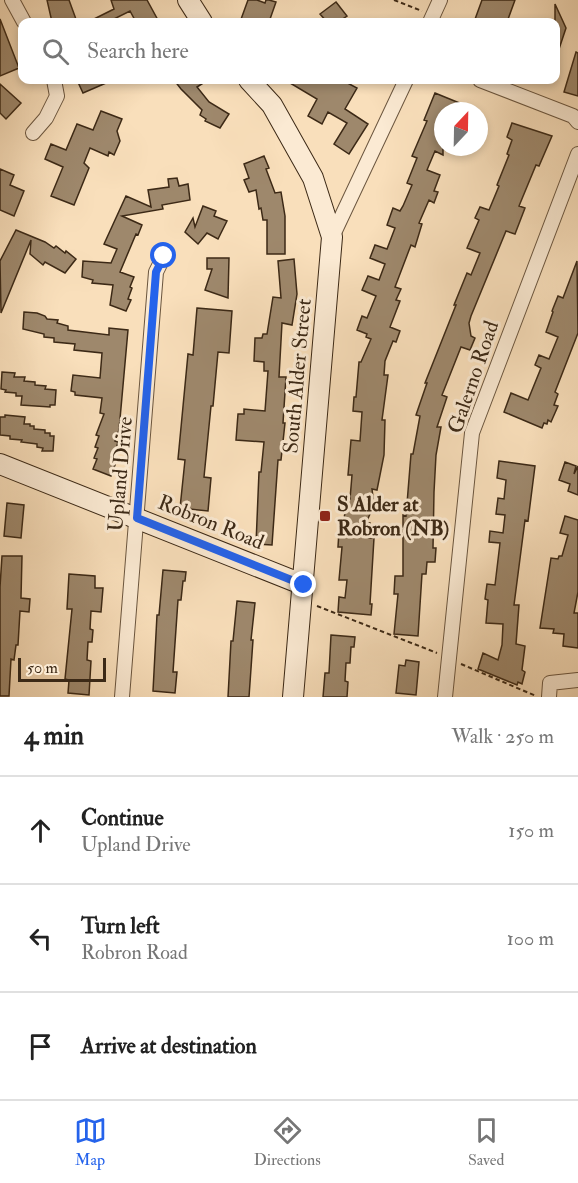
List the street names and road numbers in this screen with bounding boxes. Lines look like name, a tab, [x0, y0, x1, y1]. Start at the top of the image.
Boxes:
street label: South Alder Street	[277, 297, 318, 455]
street label: Galerno Road	[442, 317, 506, 437]
street label: Upland Drive	[102, 415, 139, 533]
street label: Robron Road	[154, 489, 268, 556]

